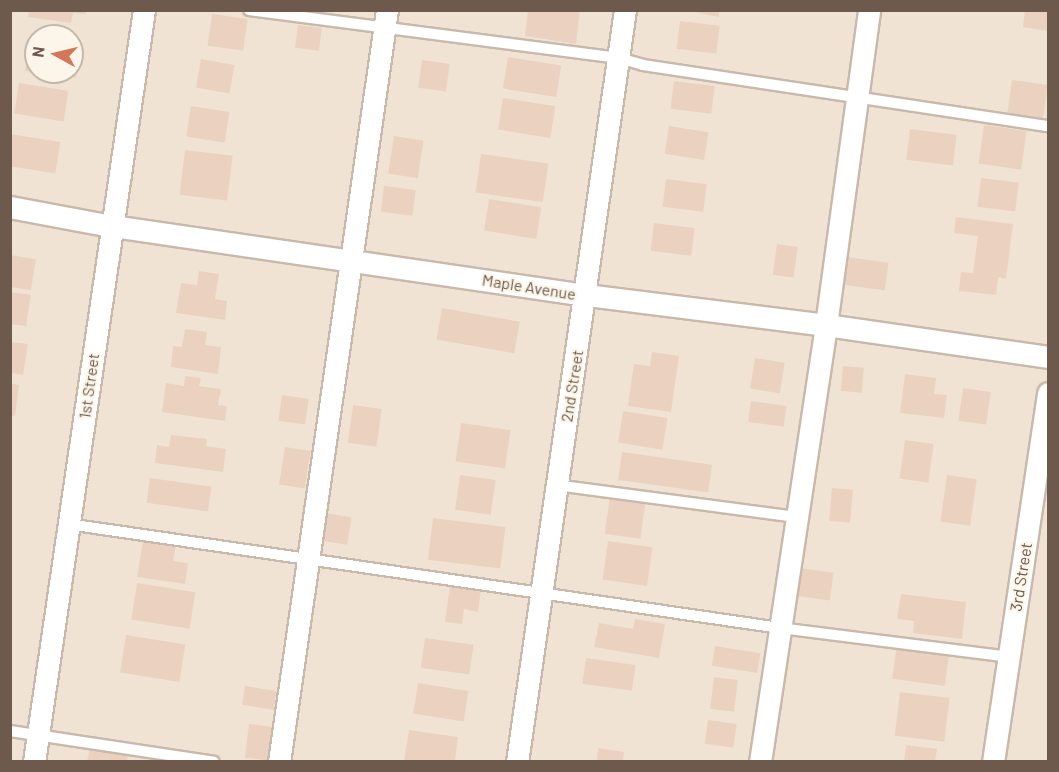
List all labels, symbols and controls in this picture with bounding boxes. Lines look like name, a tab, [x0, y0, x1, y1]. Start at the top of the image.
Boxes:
north arrow	[24, 24, 84, 84]
text: N	[28, 45, 48, 58]
street label: Maple Avenue	[481, 270, 577, 304]
street label: 2nd Street	[557, 349, 587, 423]
street label: 1st Street	[75, 352, 103, 420]
street label: 3rd Street	[1006, 541, 1036, 613]

